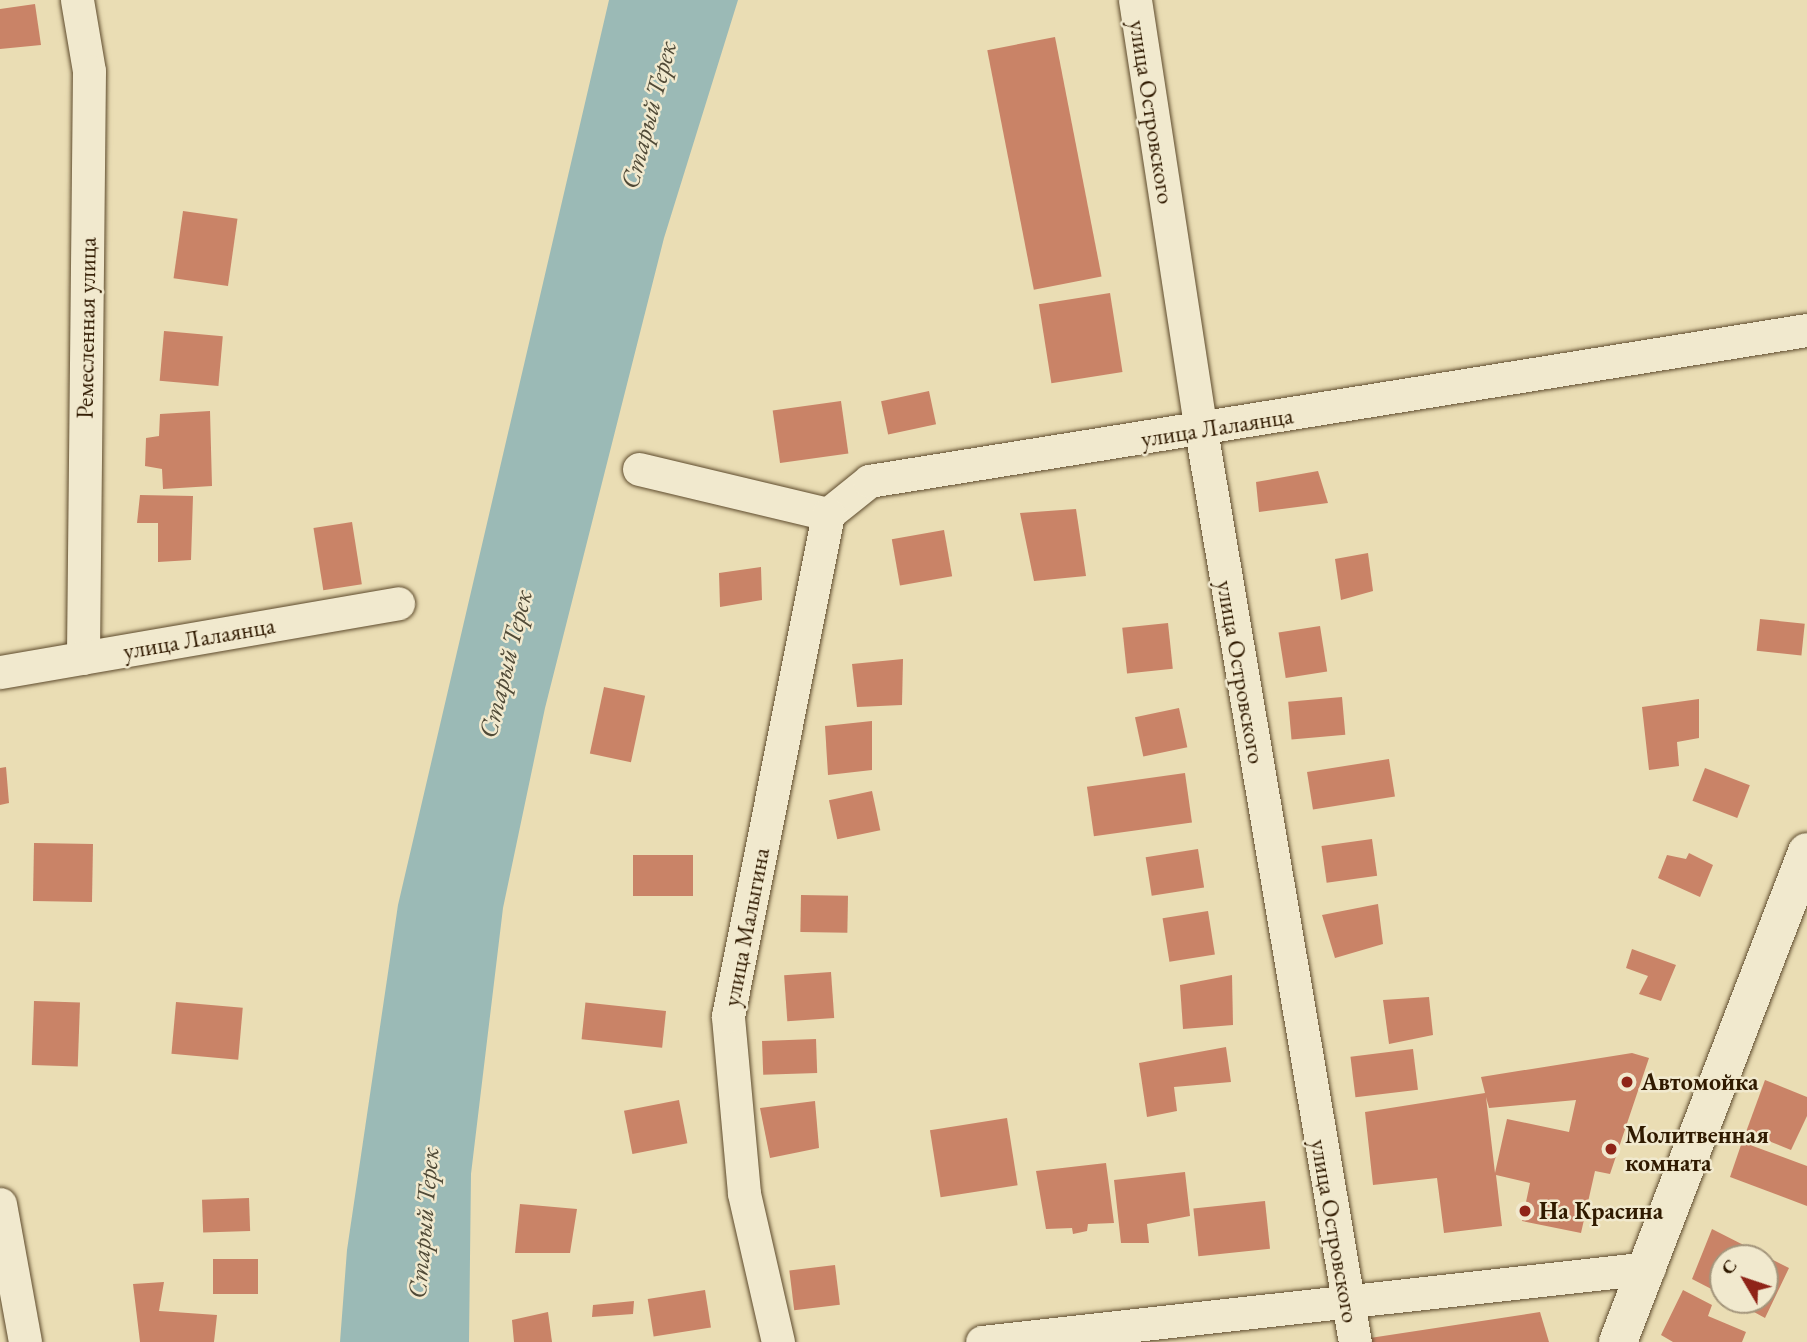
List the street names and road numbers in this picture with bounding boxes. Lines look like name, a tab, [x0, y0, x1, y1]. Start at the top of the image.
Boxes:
street label: улица Островского	[1123, 18, 1181, 206]
street label: Ремесленная улица	[70, 237, 102, 419]
street label: улица Лалаянца	[1139, 401, 1295, 453]
street label: улица Островского	[1211, 578, 1271, 766]
street label: улица Лалаянца	[121, 610, 277, 666]
street label: улица Малыгина	[717, 845, 775, 1009]
street label: улица Островского	[1305, 1137, 1365, 1325]

